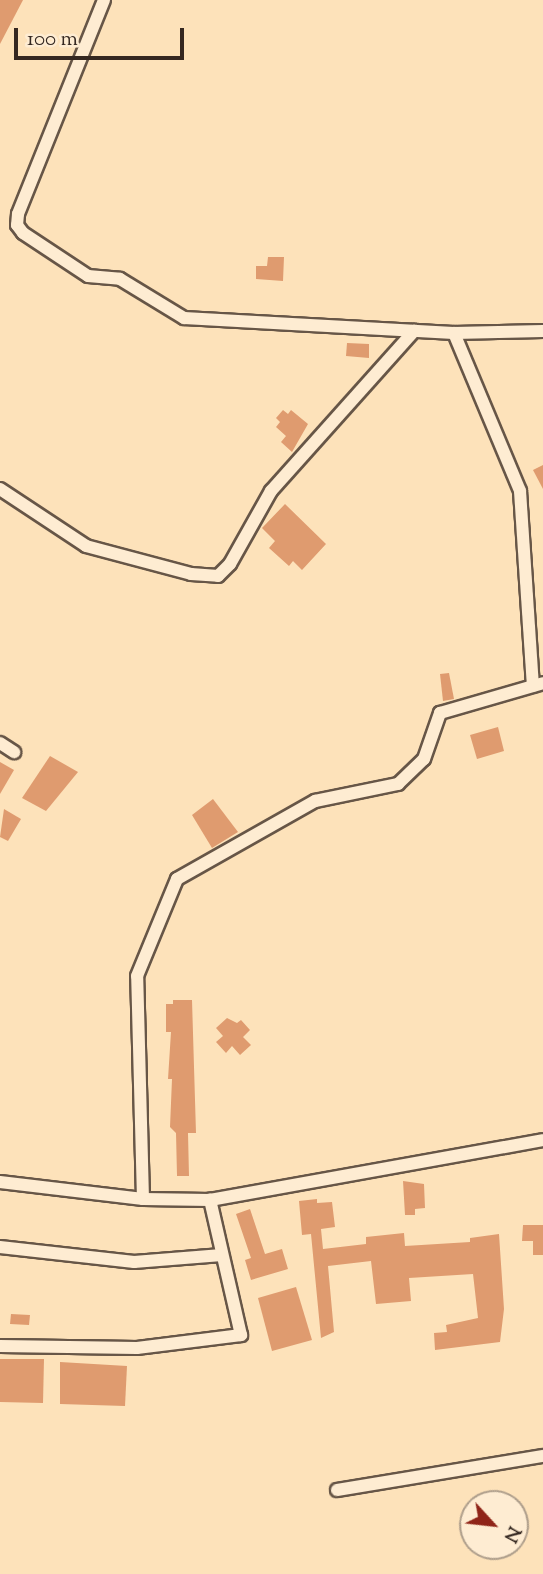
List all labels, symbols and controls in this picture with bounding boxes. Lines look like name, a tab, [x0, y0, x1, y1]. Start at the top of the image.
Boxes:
scale bar	[18, 14, 187, 58]
text: 100 m	[27, 25, 78, 55]
north arrow	[459, 1490, 529, 1560]
text: N	[496, 1521, 527, 1547]

